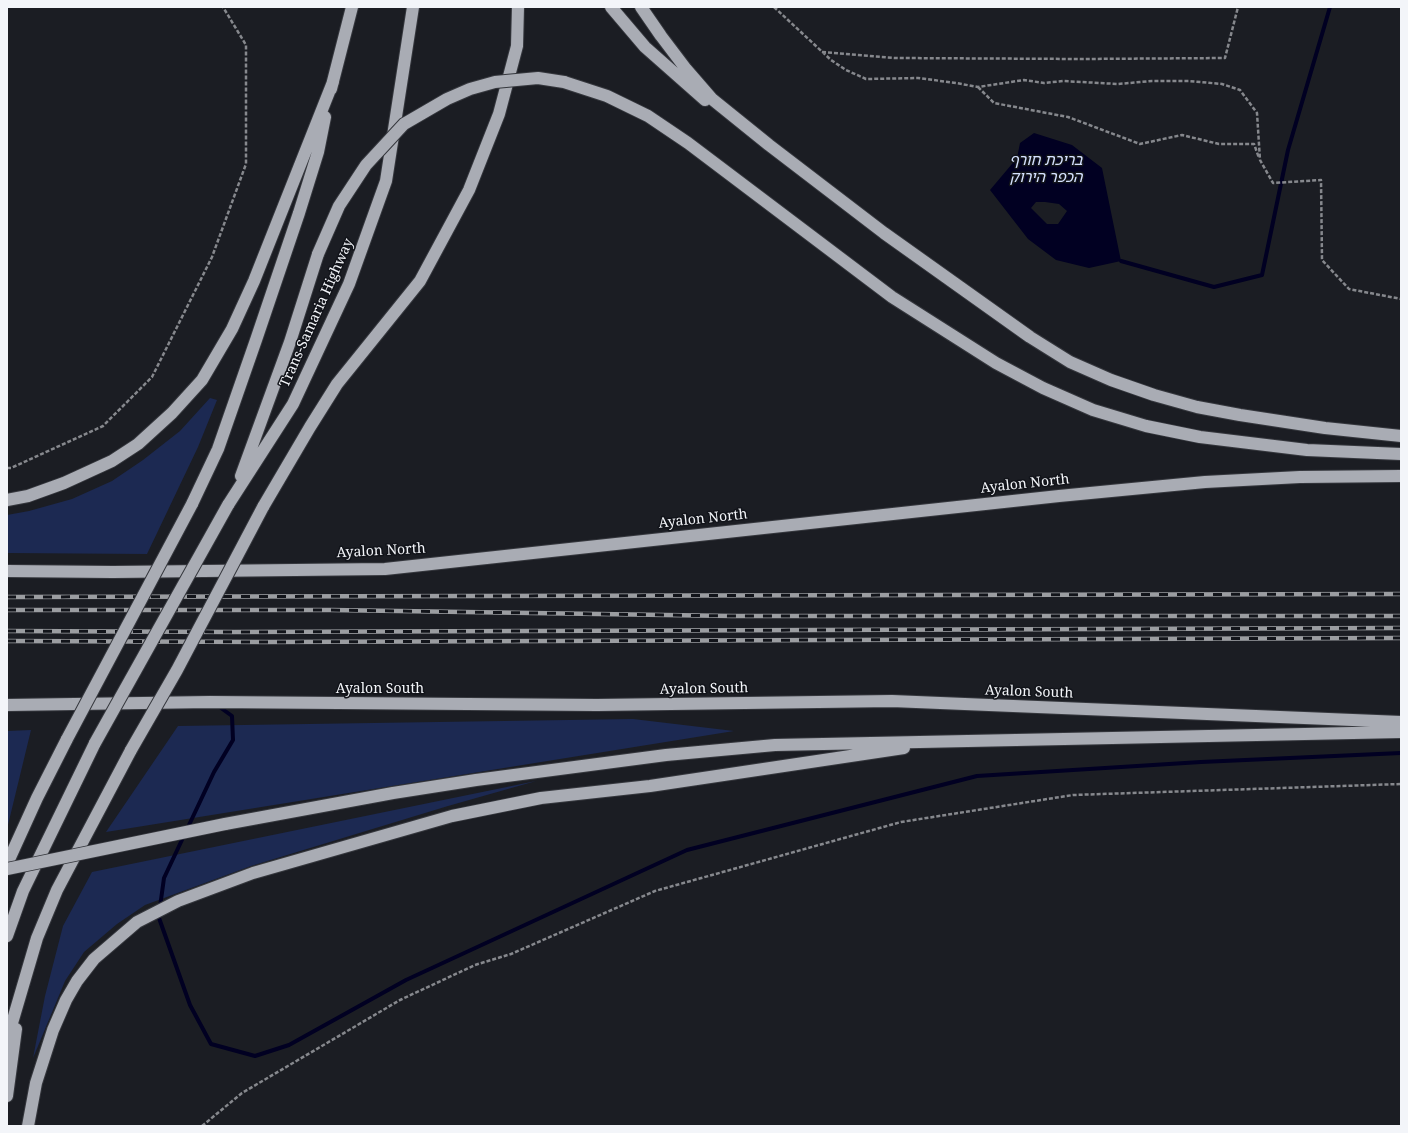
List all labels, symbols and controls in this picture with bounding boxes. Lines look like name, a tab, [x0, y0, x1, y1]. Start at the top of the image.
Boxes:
water label: בריכת חורף הכפר הירוק	[1009, 152, 1083, 187]
street label: Trans-Samaria Highway	[277, 236, 357, 390]
street label: Ayalon North	[980, 471, 1070, 497]
street label: Ayalon North	[658, 506, 748, 532]
street label: Ayalon North	[336, 540, 426, 562]
street label: Ayalon South	[660, 680, 748, 698]
street label: Ayalon South	[336, 681, 424, 697]
street label: Ayalon South	[985, 682, 1073, 702]

